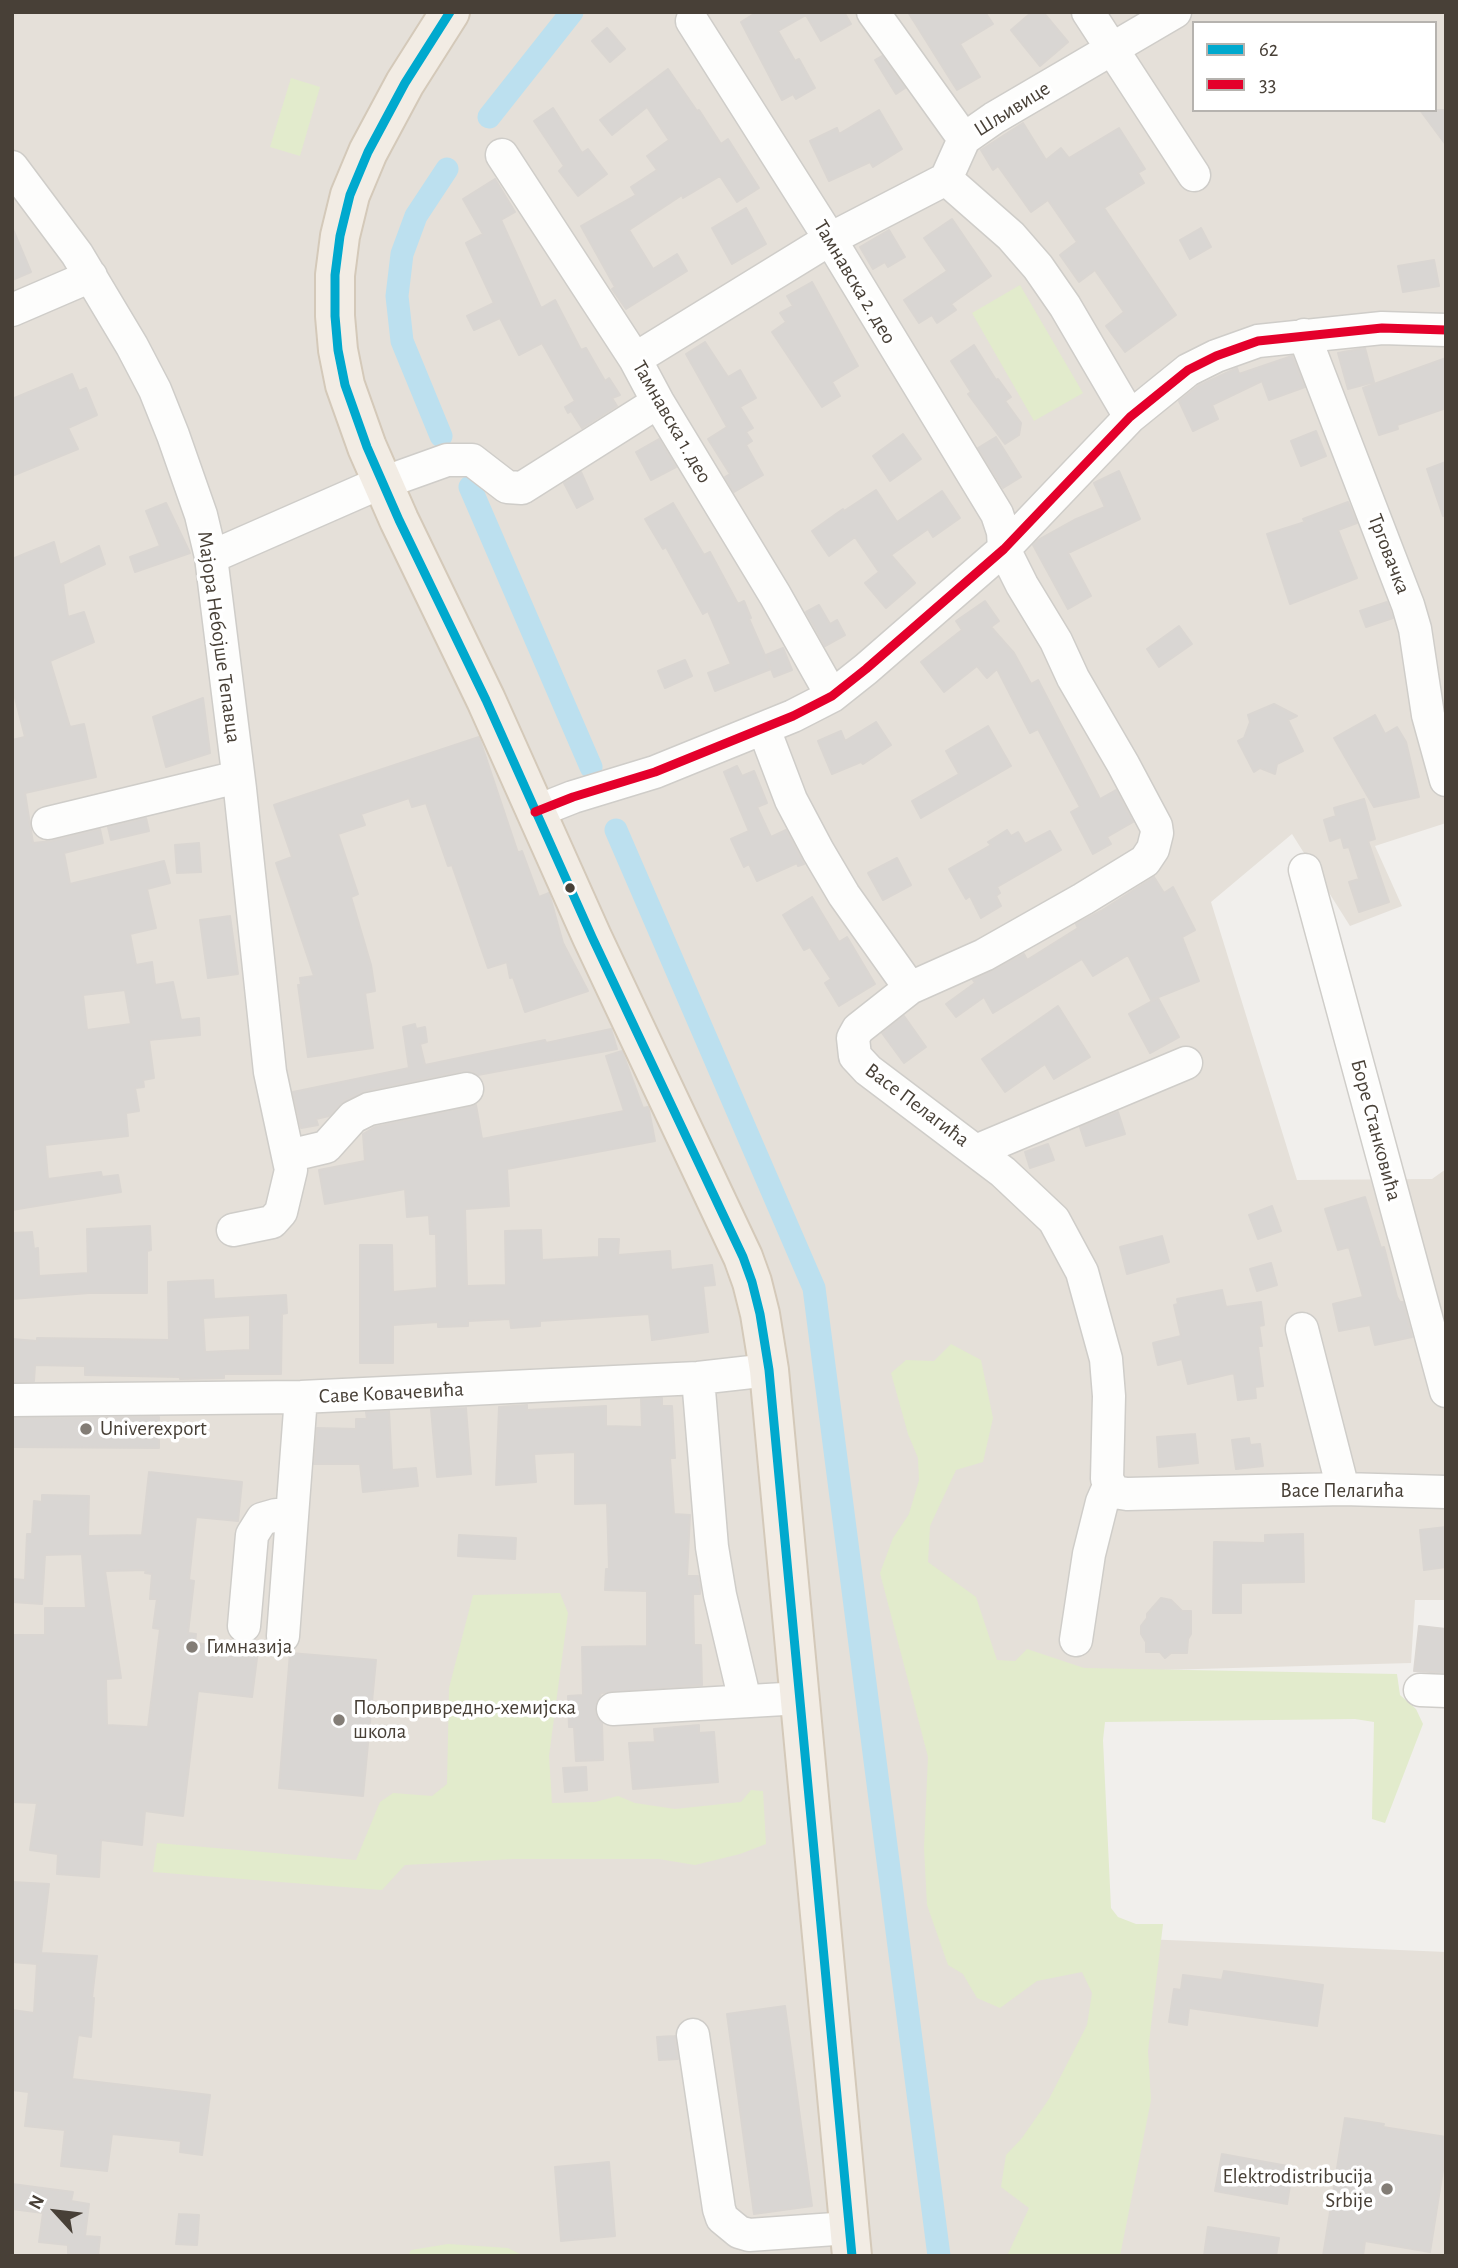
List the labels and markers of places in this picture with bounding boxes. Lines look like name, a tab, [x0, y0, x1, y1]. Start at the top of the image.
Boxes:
unlabelled marker	[563, 881, 577, 895]
place label: Univerexport	[100, 1416, 207, 1442]
marker: Univerexport	[78, 1421, 94, 1437]
place label: Гимназија	[206, 1634, 292, 1660]
marker: Гимназија	[184, 1639, 200, 1655]
place label: Пољопривредно-хемијска школа	[353, 1695, 576, 1745]
marker: Пољопривредно-хемијска школа	[331, 1712, 347, 1728]
place label: Elektrodistribucija Srbije	[1222, 2164, 1373, 2214]
marker: Elektrodistribucija Srbije	[1379, 2181, 1395, 2197]

